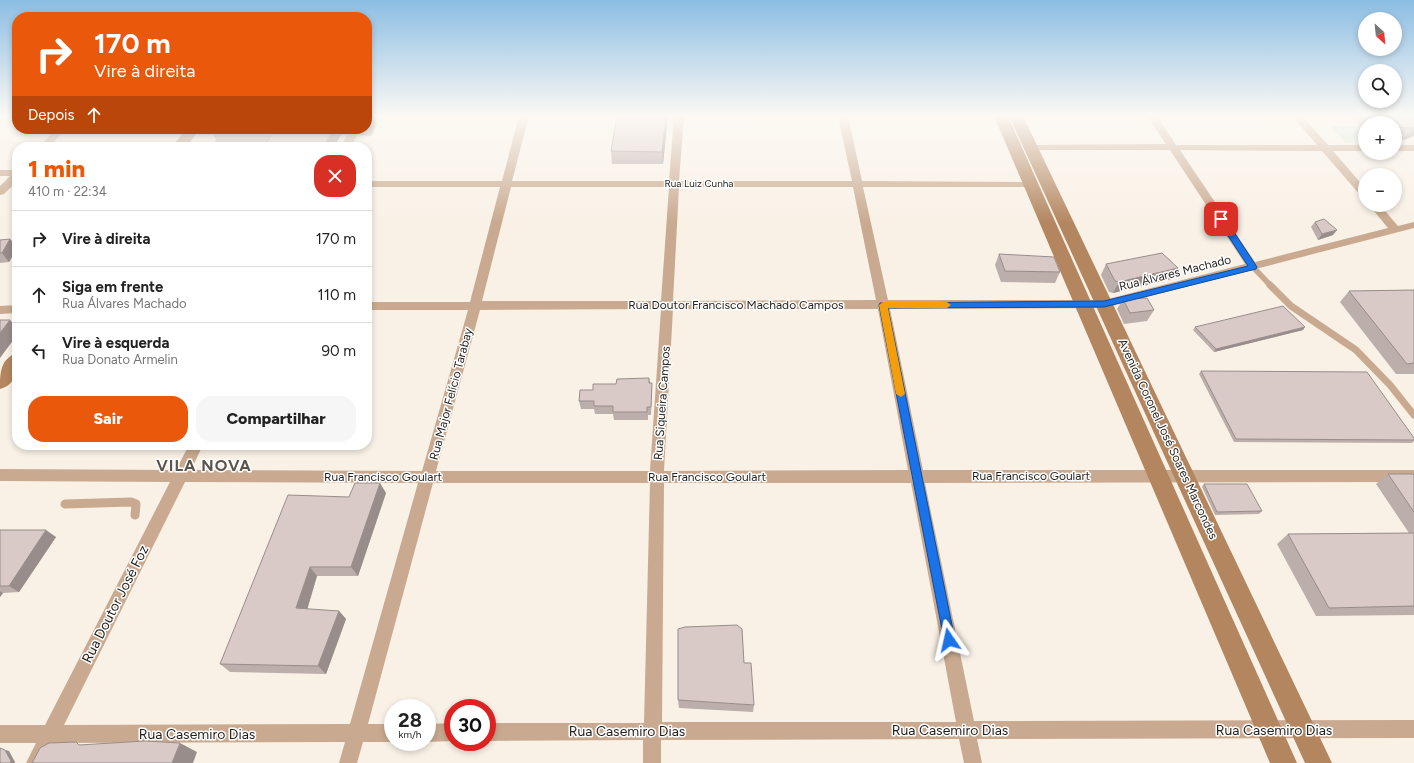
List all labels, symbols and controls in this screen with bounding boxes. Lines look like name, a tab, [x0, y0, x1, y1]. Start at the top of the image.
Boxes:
north arrow	[1358, 12, 1402, 56]
map controls	[1358, 12, 1402, 212]
text: 170 m	[94, 26, 171, 60]
icon: right	[28, 28, 80, 80]
text: Vire à direita	[94, 60, 195, 82]
button: search	[1358, 64, 1402, 108]
icon: ahead	[83, 104, 105, 126]
text: Depois	[28, 106, 75, 124]
button: +	[1358, 116, 1402, 160]
text: 1 min	[28, 154, 85, 183]
button: close	[314, 155, 356, 197]
button: −	[1358, 168, 1402, 212]
street label: Rua Luiz Cunha	[665, 177, 733, 190]
text: 410 m · 22:34	[28, 184, 107, 199]
pin	[1204, 202, 1238, 236]
icon: arrive	[1210, 208, 1232, 230]
icon: right	[28, 228, 50, 250]
text: Vire à direita	[62, 230, 151, 248]
text: 170 m	[316, 230, 356, 248]
street label: Rua Álvares Machado	[1118, 252, 1233, 294]
text: Siga em frente	[62, 278, 163, 296]
icon: ahead	[28, 284, 50, 306]
text: 110 m	[318, 286, 356, 304]
text: Rua Álvares Machado	[62, 296, 187, 311]
street label: Rua Doutor Francisco Machado Campos	[628, 298, 844, 312]
street label: Rua Major Felício Tarabay	[427, 326, 476, 461]
text: Vire à esquerda	[62, 334, 169, 352]
street label: Avenida Coronel José Soares Marcondes	[1115, 337, 1221, 542]
icon: left	[28, 340, 50, 362]
text: 90 m	[321, 342, 356, 360]
street label: Rua Siqueira Campos	[651, 345, 673, 460]
text: Rua Donato Armelin	[62, 352, 178, 367]
button: Sair	[28, 396, 188, 442]
button: Compartilhar	[196, 396, 356, 442]
district label: VILA NOVA	[156, 456, 252, 475]
street label: Rua Francisco Goulart	[972, 469, 1090, 483]
street label: Rua Francisco Goulart	[324, 470, 442, 484]
street label: Rua Francisco Goulart	[648, 470, 766, 484]
street label: Rua Doutor José Foz	[78, 542, 153, 666]
position arrow	[928, 619, 970, 661]
speed limit sign: 30	[444, 699, 496, 751]
text: 28	[398, 708, 422, 732]
street label: Rua Casemiro Dias	[892, 722, 1008, 739]
street label: Rua Casemiro Dias	[1216, 722, 1332, 739]
street label: Rua Casemiro Dias	[569, 723, 685, 740]
street label: Rua Casemiro Dias	[139, 726, 255, 743]
text: km/h	[399, 728, 421, 741]

